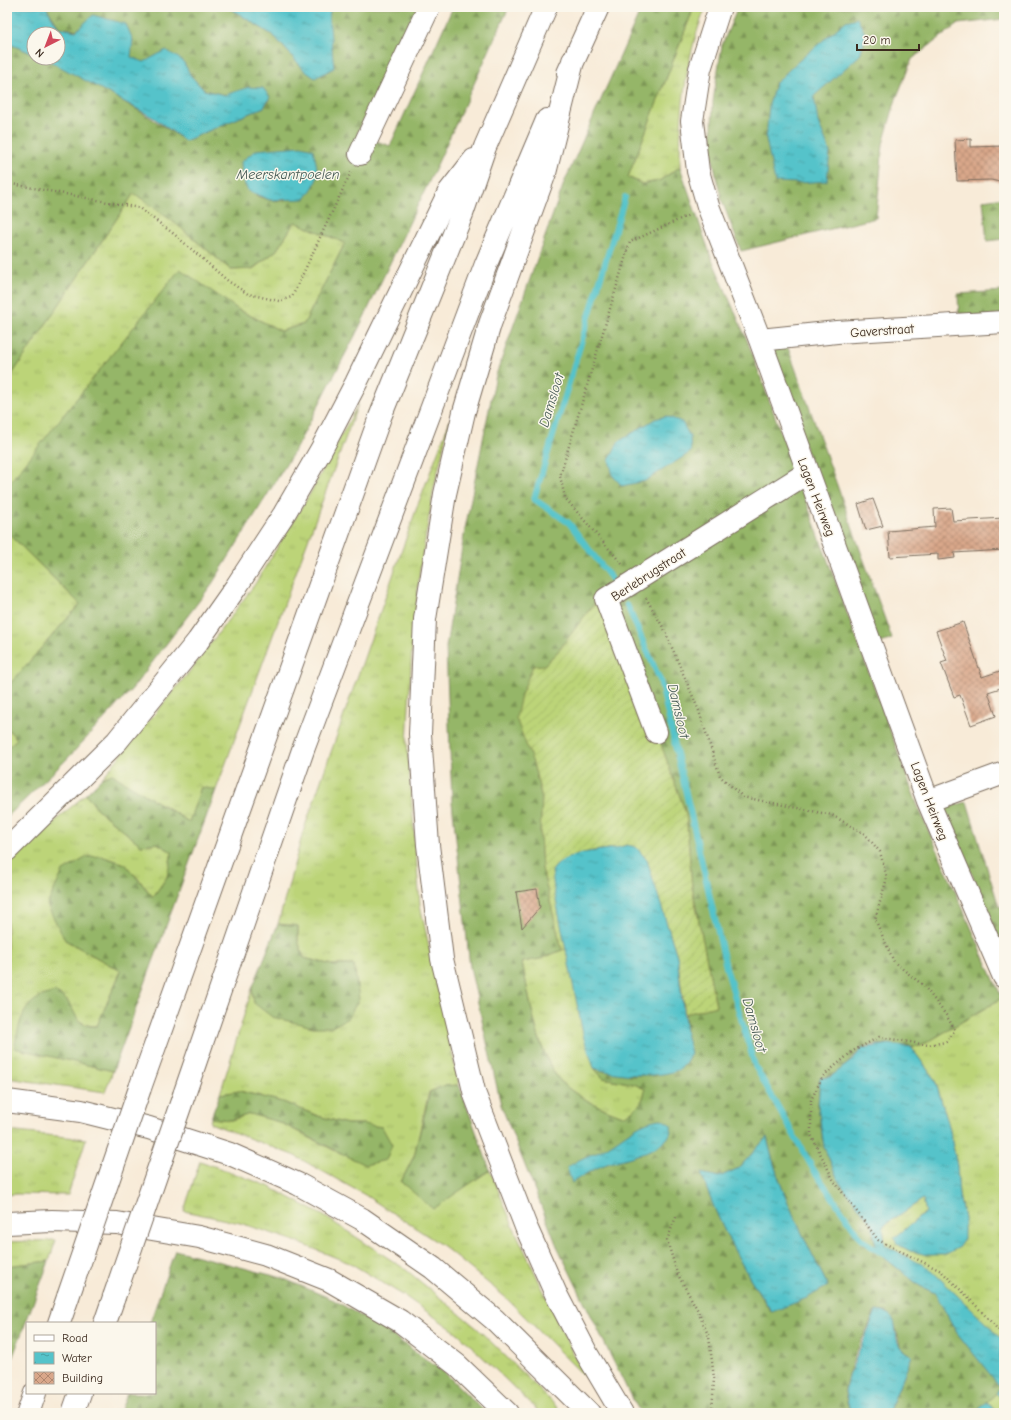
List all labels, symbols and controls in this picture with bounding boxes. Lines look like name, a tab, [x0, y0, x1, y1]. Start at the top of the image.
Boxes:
north arrow	[26, 26, 66, 66]
scale bar	[857, 26, 919, 52]
text: 20 m	[863, 33, 891, 47]
text: N	[33, 46, 47, 60]
water label: Meerskantpoelen	[235, 166, 340, 183]
street label: Gaverstraat	[850, 321, 916, 340]
water label: Damsloot	[535, 370, 568, 429]
street label: Lagen Heirweg	[795, 456, 838, 539]
street label: Berlebrugstraat	[608, 544, 689, 604]
water label: Damsloot	[664, 682, 693, 742]
street label: Lagen Heirweg	[908, 760, 951, 843]
water label: Damsloot	[739, 996, 771, 1056]
legend	[26, 1322, 156, 1394]
text: Road	[62, 1331, 88, 1345]
text: Water	[62, 1351, 92, 1365]
text: Building	[62, 1371, 103, 1385]

